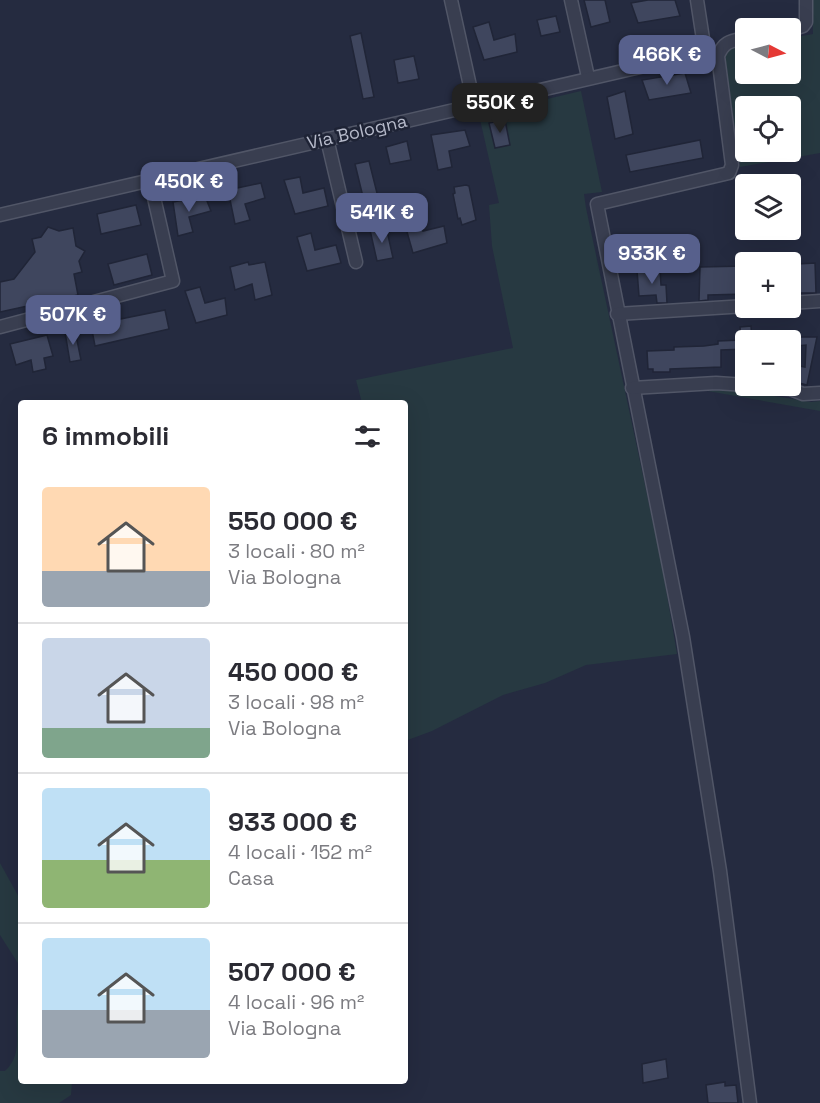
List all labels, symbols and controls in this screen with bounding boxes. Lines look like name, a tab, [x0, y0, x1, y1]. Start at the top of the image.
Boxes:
north arrow	[735, 18, 801, 84]
map controls	[735, 18, 801, 396]
pin: 466K €	[618, 35, 716, 86]
text: 466K €	[633, 41, 701, 67]
pin: 550K €	[451, 83, 549, 134]
text: 550K €	[466, 89, 534, 115]
button: locate	[735, 96, 801, 162]
street label: Via Bologna	[305, 109, 409, 154]
pin: 450K €	[140, 162, 238, 213]
text: 450K €	[155, 168, 223, 194]
button: layers	[735, 174, 801, 240]
pin: 541K €	[333, 193, 431, 244]
text: 541K €	[350, 199, 414, 225]
pin: 933K €	[603, 234, 701, 285]
text: 933K €	[618, 240, 686, 266]
button: +	[735, 252, 801, 318]
pin: 507K €	[24, 295, 122, 346]
text: 507K €	[40, 301, 106, 327]
button: −	[735, 330, 801, 396]
text: 6 immobili	[42, 419, 169, 453]
icon: filters	[351, 420, 384, 453]
text: 550 000 €	[228, 504, 357, 538]
icon: home	[90, 511, 162, 583]
text: 3 locali · 80 m²	[228, 538, 365, 564]
text: Via Bologna	[228, 564, 341, 590]
text: 450 000 €	[228, 655, 358, 689]
icon: home	[90, 662, 162, 734]
text: 3 locali · 98 m²	[228, 689, 364, 715]
text: Via Bologna	[228, 715, 341, 741]
text: 933 000 €	[228, 805, 357, 839]
icon: home	[90, 812, 162, 884]
text: 4 locali · 152 m²	[228, 839, 372, 865]
text: Casa	[228, 865, 274, 891]
text: 507 000 €	[228, 955, 356, 989]
icon: home	[90, 962, 162, 1034]
text: 4 locali · 96 m²	[228, 989, 364, 1015]
text: Via Bologna	[228, 1015, 341, 1041]

